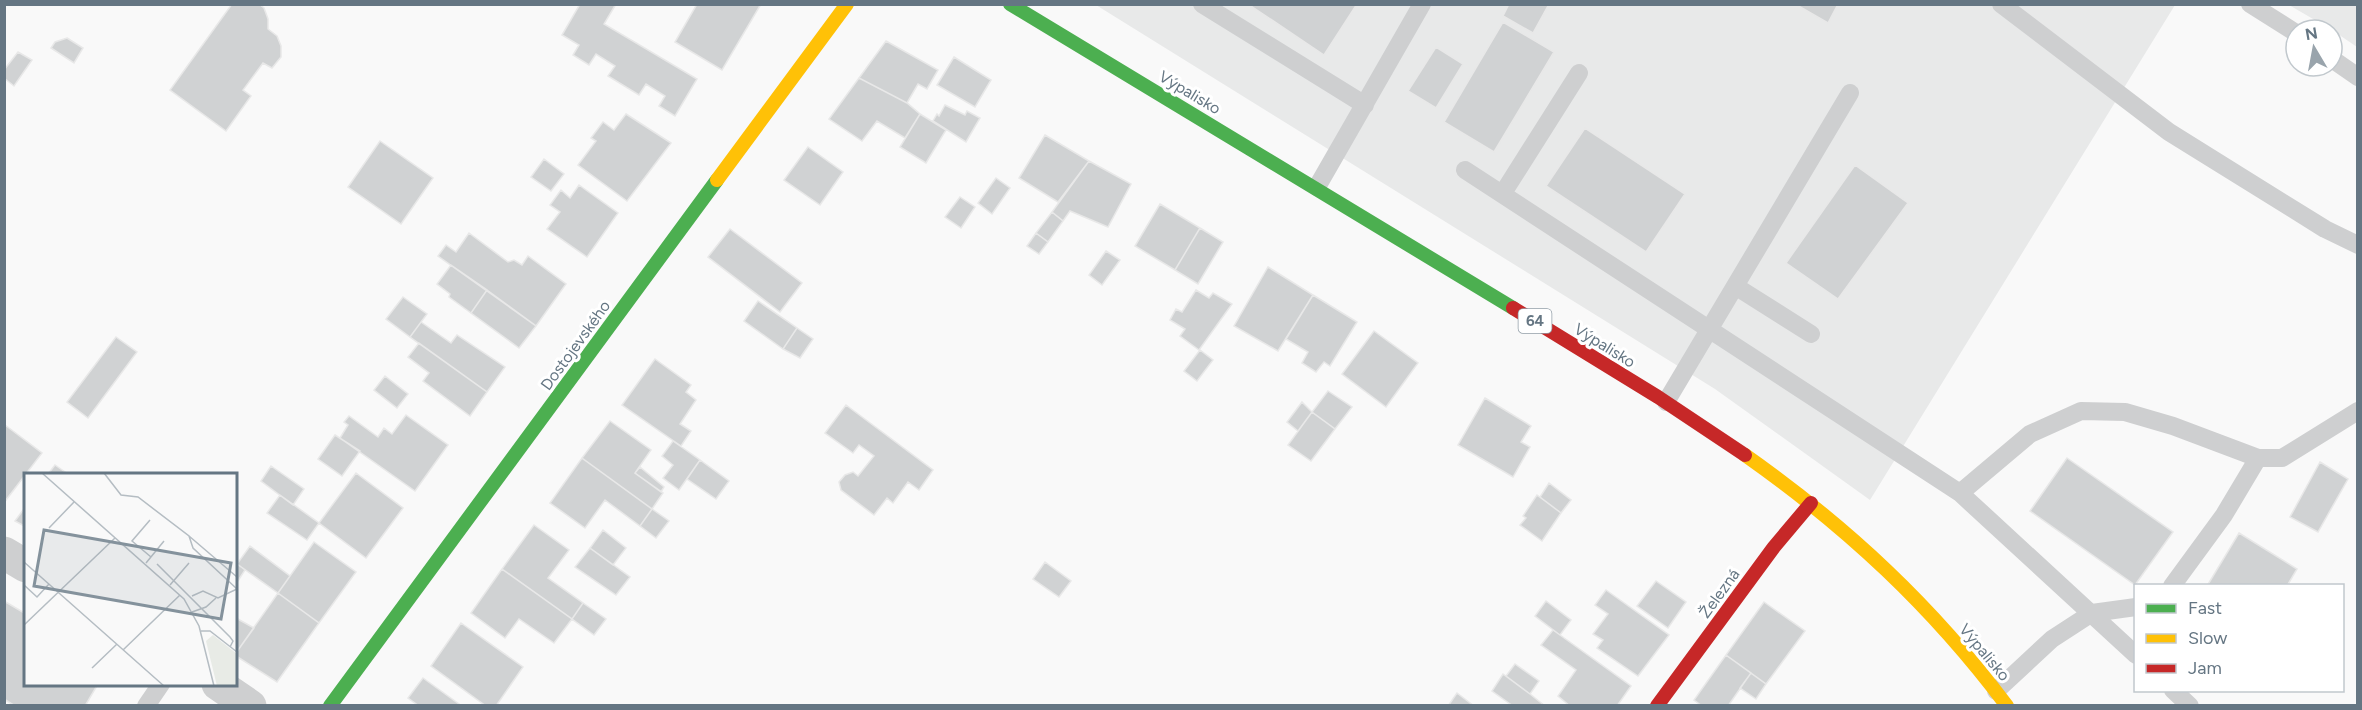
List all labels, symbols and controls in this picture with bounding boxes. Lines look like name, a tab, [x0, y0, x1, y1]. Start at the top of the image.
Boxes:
north arrow	[2284, 18, 2344, 78]
text: N	[2304, 23, 2319, 44]
street label: Výpalisko	[1155, 67, 1224, 118]
street label: Dostojevského	[537, 297, 614, 394]
road number: 64	[1518, 309, 1552, 333]
street label: Výpalisko	[1571, 319, 1639, 372]
inset map	[24, 473, 237, 686]
street label: Železná	[1695, 565, 1744, 622]
legend	[2134, 584, 2344, 692]
text: Fast	[2188, 597, 2222, 619]
street label: Výpalisko	[1955, 620, 2014, 685]
text: Slow	[2188, 627, 2227, 649]
text: Jam	[2188, 657, 2222, 679]

